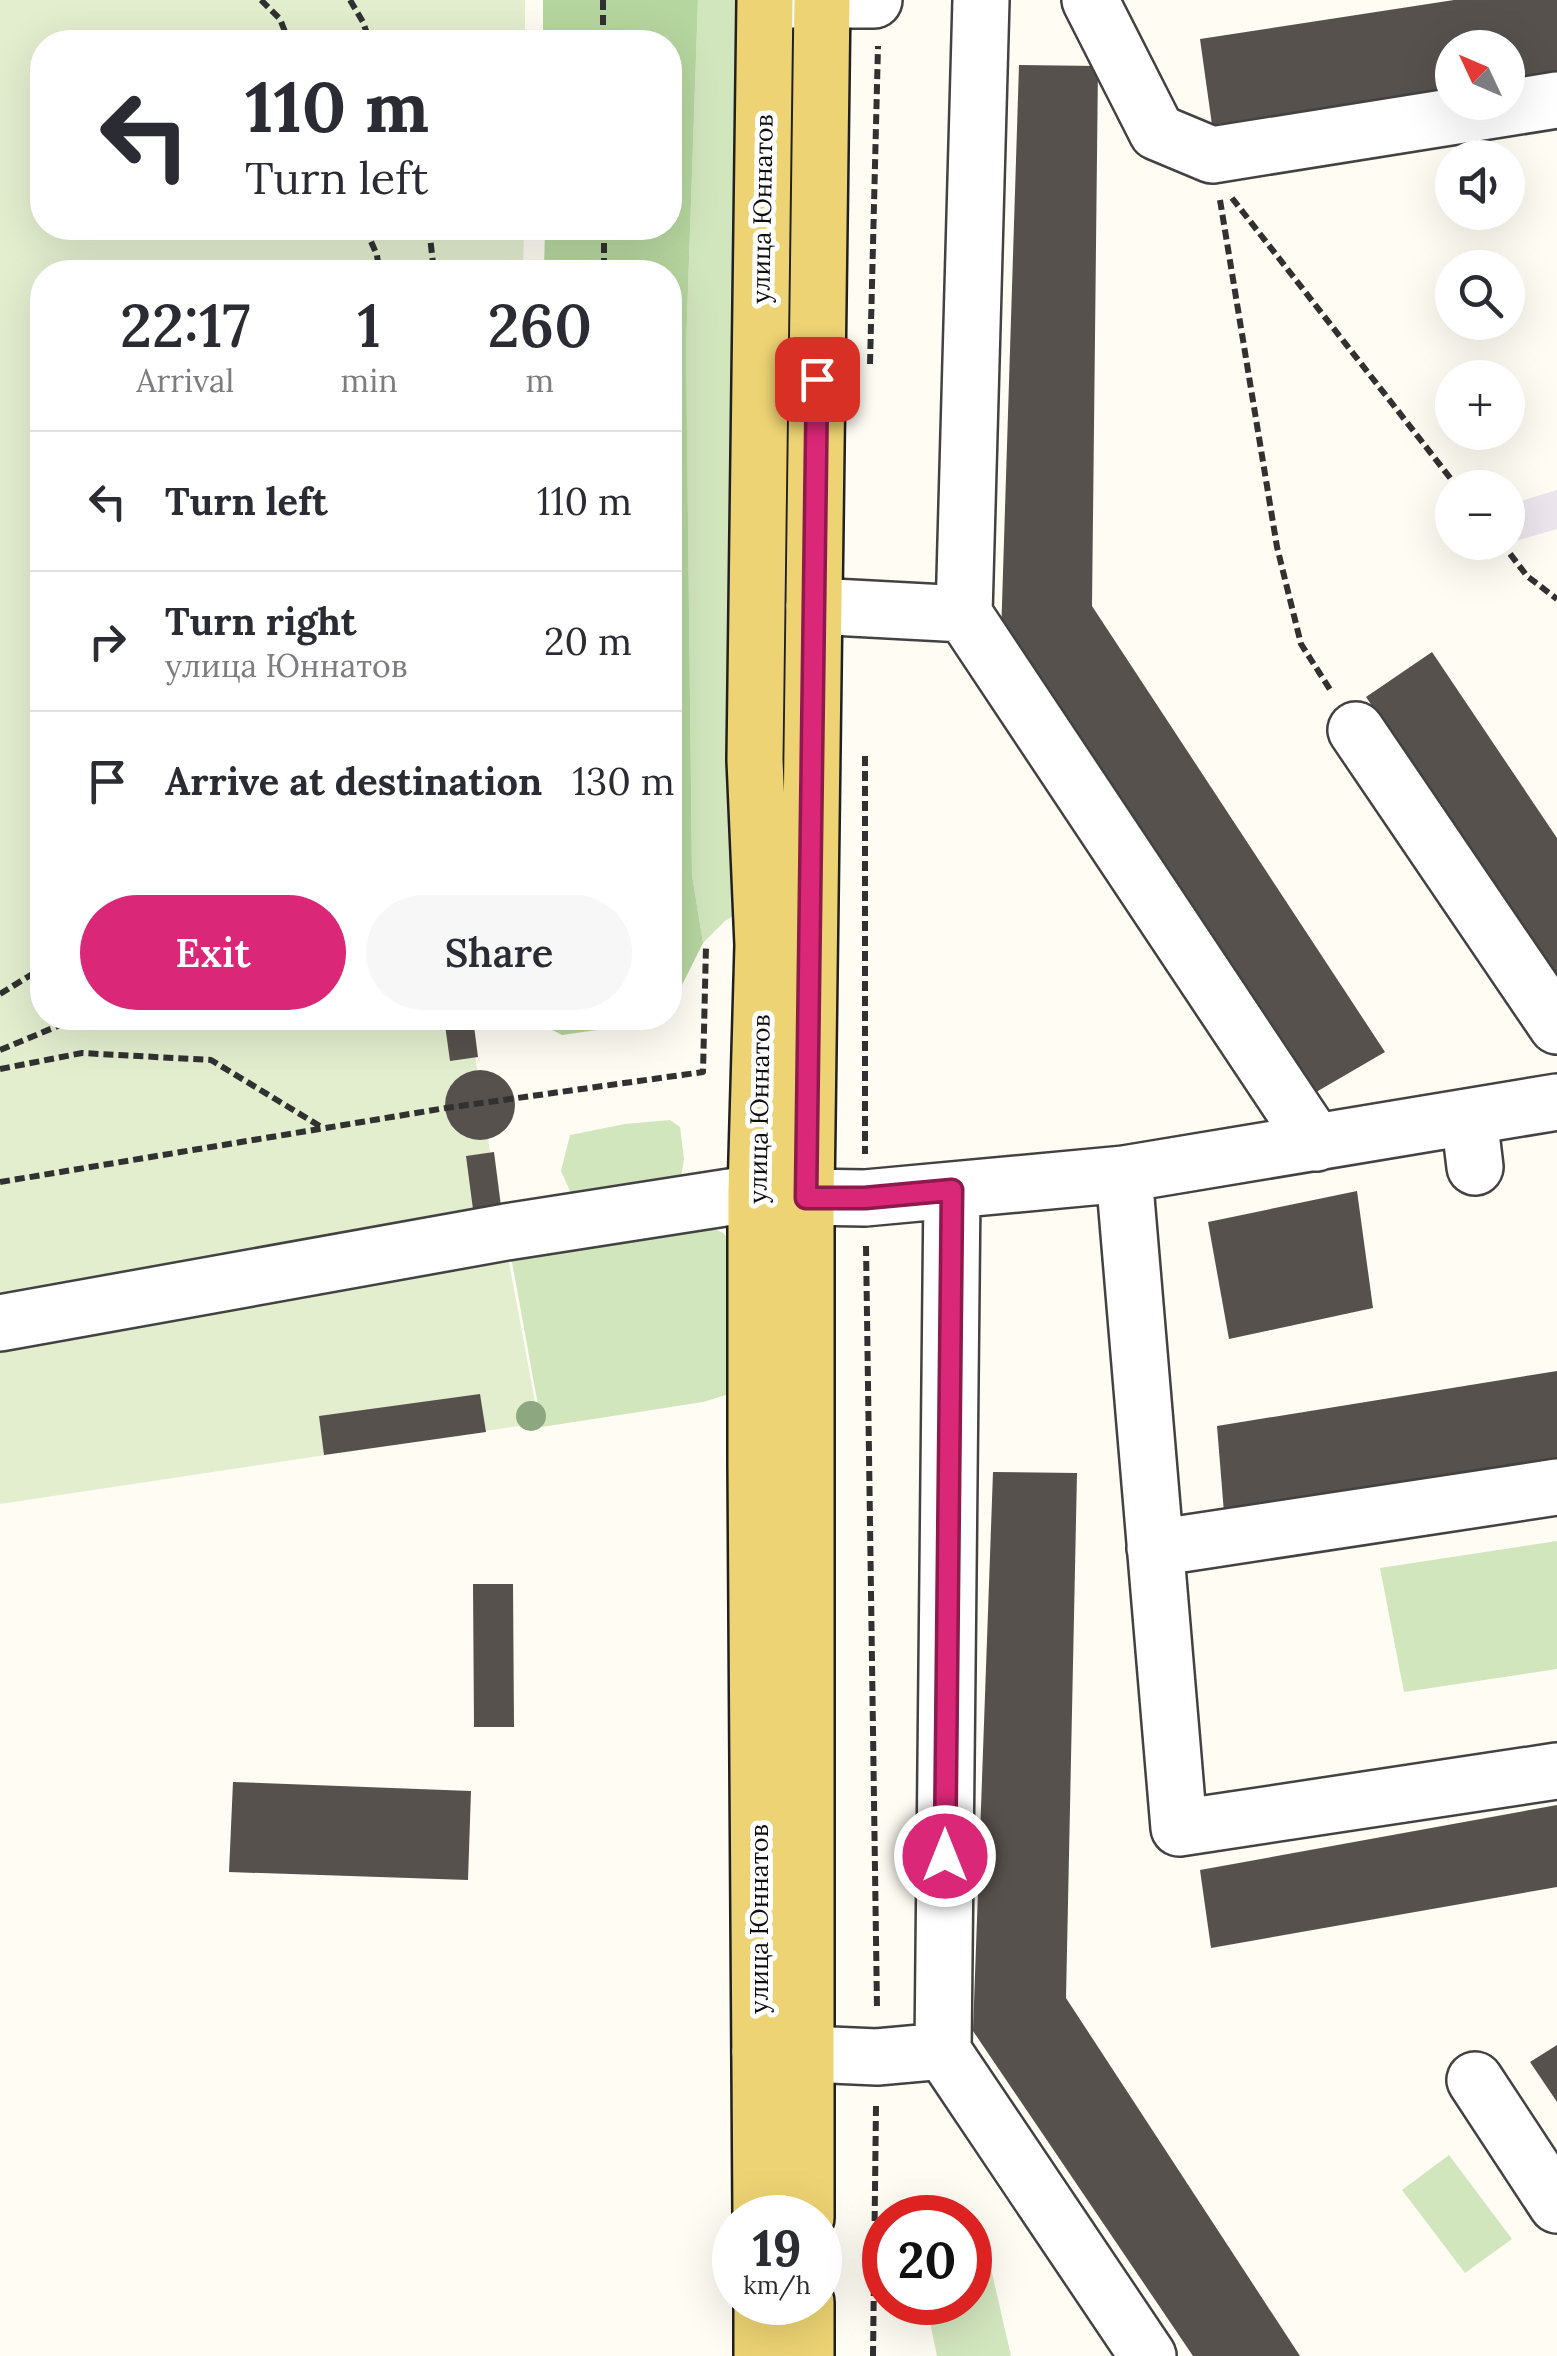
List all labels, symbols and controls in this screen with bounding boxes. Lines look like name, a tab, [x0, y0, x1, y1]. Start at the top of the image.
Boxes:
north arrow	[1435, 30, 1525, 120]
map controls	[1435, 30, 1525, 560]
text: 110 m	[245, 62, 429, 151]
icon: left	[80, 70, 210, 200]
street label: улица Юннатов	[744, 114, 780, 304]
button: sound	[1435, 140, 1525, 230]
text: Turn left	[245, 149, 428, 206]
button: search	[1435, 250, 1525, 340]
text: 22:17	[120, 287, 251, 363]
text: 1	[357, 287, 381, 363]
text: 260	[488, 287, 592, 363]
pin	[775, 337, 860, 422]
icon: arrive	[790, 352, 845, 407]
text: Arrival	[136, 360, 234, 401]
text: min	[341, 360, 398, 401]
text: m	[525, 360, 554, 401]
button: +	[1435, 360, 1525, 450]
button: −	[1435, 470, 1525, 560]
icon: left	[80, 474, 135, 529]
text: Turn left	[165, 477, 328, 525]
text: 110 m	[537, 477, 632, 525]
text: Turn right	[165, 597, 356, 645]
icon: right	[80, 614, 135, 669]
text: 20 m	[544, 617, 632, 665]
text: улица Юннатов	[165, 645, 407, 686]
icon: arrive	[80, 754, 135, 809]
text: Arrive at destination	[165, 757, 542, 805]
text: 130 m	[572, 757, 675, 805]
button: Exit	[80, 895, 346, 1010]
button: Share	[366, 895, 632, 1010]
street label: улица Юннатов	[741, 1014, 777, 1204]
position arrow	[893, 1804, 997, 1908]
street label: улица Юннатов	[743, 1824, 775, 2014]
speed limit sign: 20	[862, 2195, 992, 2325]
text: 19	[752, 2216, 802, 2280]
text: km/h	[743, 2269, 811, 2301]

